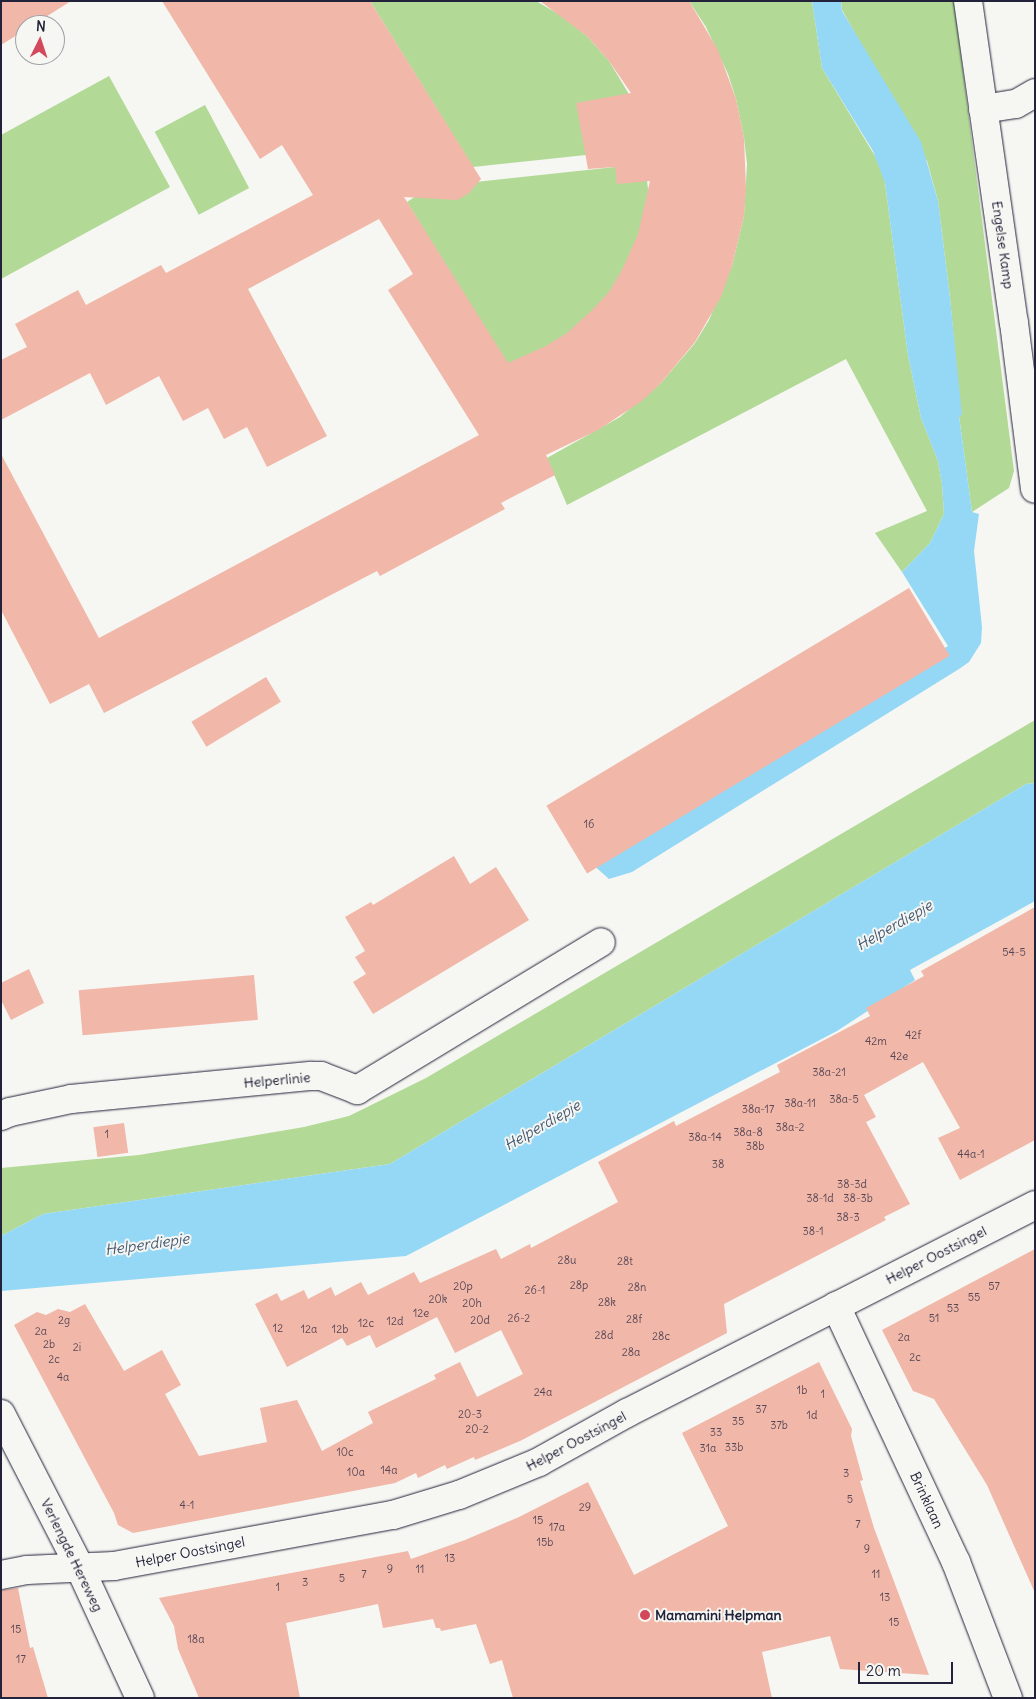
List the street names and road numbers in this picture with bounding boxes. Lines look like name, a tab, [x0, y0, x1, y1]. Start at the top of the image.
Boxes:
street label: Engelse Kamp	[989, 200, 1017, 290]
street label: Helperlinie	[243, 1069, 311, 1091]
street label: Helper Oostsingel	[883, 1222, 989, 1288]
street label: Helper Oostsingel	[523, 1408, 629, 1474]
street label: Brinklaan	[907, 1469, 947, 1531]
street label: Verlengde Hereweg	[37, 1496, 107, 1614]
street label: Helper Oostsingel	[134, 1533, 246, 1571]

